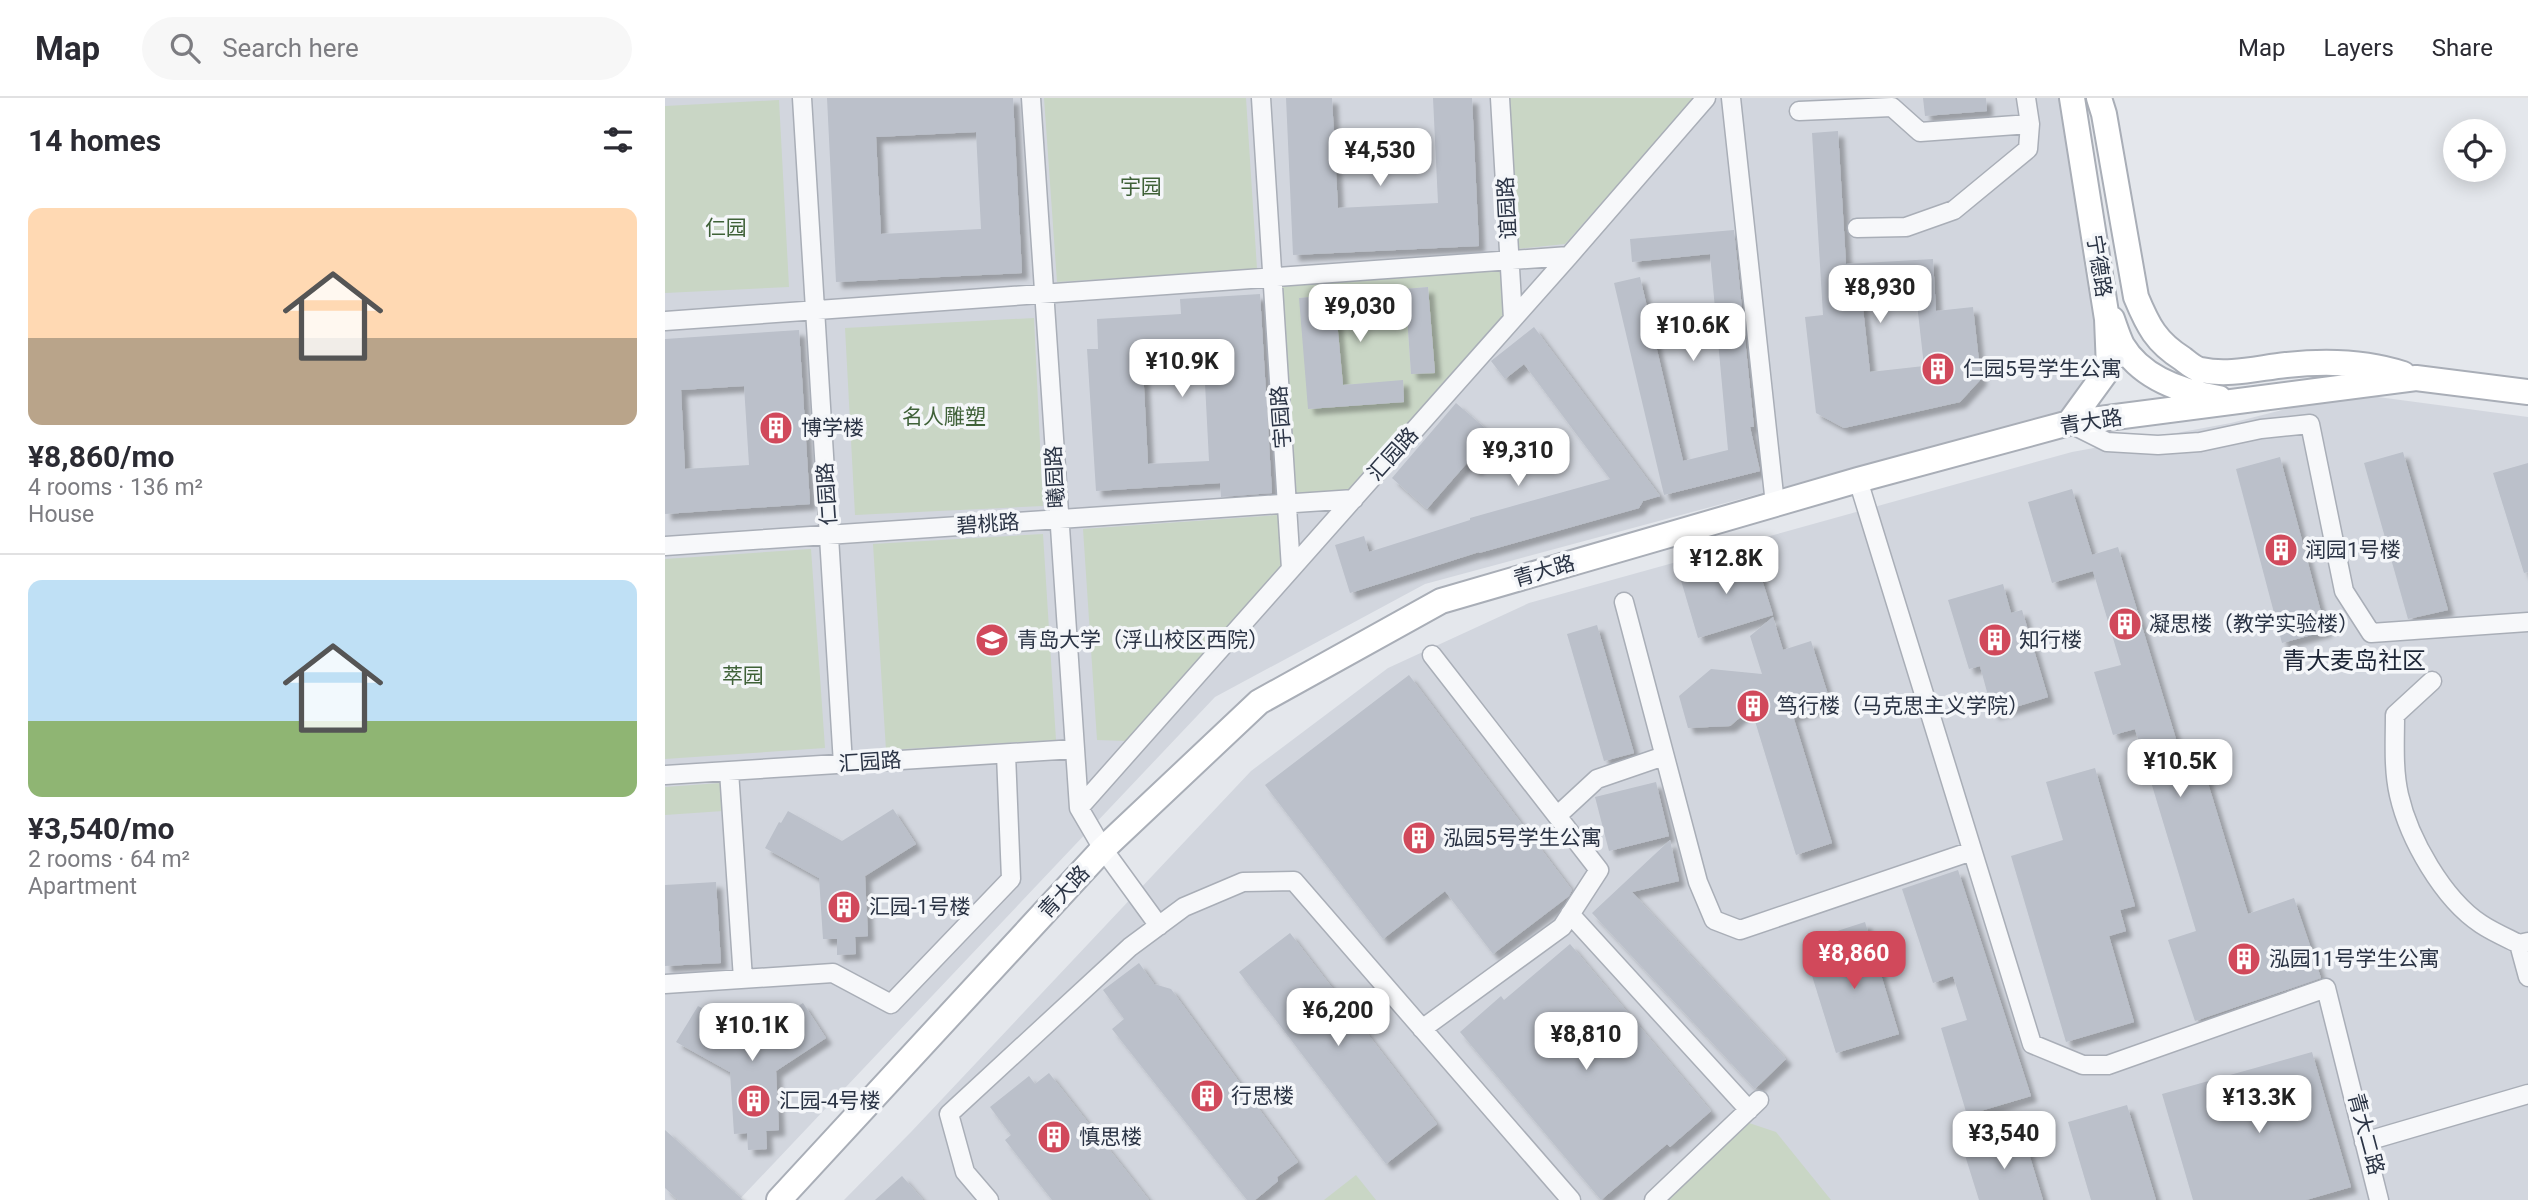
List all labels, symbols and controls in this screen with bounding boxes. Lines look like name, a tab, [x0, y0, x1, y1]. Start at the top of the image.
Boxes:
search box	[142, 17, 632, 80]
text: Map	[35, 29, 100, 68]
icon: search	[166, 29, 204, 67]
text: Search here	[222, 33, 359, 63]
text: Map	[2238, 34, 2286, 62]
text: Layers	[2324, 34, 2394, 62]
text: Share	[2432, 34, 2493, 62]
map controls	[2443, 119, 2506, 182]
button: locate	[2443, 119, 2506, 182]
icon: filters	[599, 121, 637, 159]
text: 14 homes	[28, 123, 161, 158]
pin: ¥4,530	[1323, 129, 1437, 188]
text: ¥4,530	[1345, 137, 1415, 164]
park label: 宇园	[1120, 175, 1162, 199]
street label: 谊园路	[1493, 176, 1521, 240]
park label: 仁园	[705, 216, 747, 240]
street label: 宁德路	[2082, 233, 2116, 299]
icon: home	[270, 253, 396, 379]
pin: ¥8,930	[1823, 266, 1937, 325]
text: ¥8,930	[1845, 274, 1915, 301]
pin: ¥9,030	[1303, 285, 1417, 344]
text: ¥9,030	[1325, 293, 1395, 320]
pin: ¥10.6K	[1636, 303, 1750, 363]
text: ¥10.6K	[1656, 312, 1730, 339]
pin: ¥10.9K	[1125, 340, 1239, 399]
text: ¥10.9K	[1145, 348, 1219, 375]
building icon: 仁园5号学生公寓	[1919, 350, 1957, 388]
place label: 仁园5号学生公寓	[1963, 357, 2122, 381]
street label: 宇园路	[1267, 385, 1295, 449]
park label: 名人雕塑	[902, 405, 986, 429]
street label: 青大路	[2058, 405, 2124, 439]
building icon: 博学楼	[757, 409, 795, 447]
place label: 博学楼	[801, 416, 864, 440]
street label: 汇园路	[1363, 423, 1423, 485]
pin: ¥9,310	[1461, 428, 1575, 488]
text: ¥9,310	[1483, 437, 1553, 464]
text: ¥8,860/mo	[28, 439, 174, 474]
street label: 曦园路	[1041, 445, 1069, 509]
street label: 仁园路	[813, 462, 841, 526]
text: 4 rooms · 136 m²	[28, 474, 203, 501]
text: House	[28, 501, 94, 528]
street label: 碧桃路	[956, 510, 1020, 538]
building icon: 润园1号楼	[2262, 531, 2300, 569]
pin: ¥12.8K	[1669, 536, 1783, 596]
place label: 润园1号楼	[2305, 538, 2401, 562]
text: ¥12.8K	[1689, 545, 1763, 572]
street label: 青大路	[1510, 551, 1578, 591]
building icon: 凝思楼（教学实验楼）	[2106, 605, 2144, 643]
place label: 凝思楼（教学实验楼）	[2149, 612, 2359, 636]
school or university icon: 青岛大学（浮山校区西院）	[973, 621, 1011, 659]
building icon: 知行楼	[1976, 621, 2014, 659]
icon: home	[270, 625, 396, 751]
place label: 青岛大学（浮山校区西院）	[1017, 628, 1269, 652]
place label: 知行楼	[2019, 628, 2082, 652]
district label: 青大麦岛社区	[2282, 647, 2426, 675]
park label: 萃园	[722, 664, 764, 688]
building icon: 笃行楼（马克思主义学院）	[1734, 687, 1772, 725]
place label: 笃行楼（马克思主义学院）	[1777, 694, 2029, 718]
pin: ¥10.5K	[2123, 740, 2237, 799]
street label: 汇园路	[838, 748, 902, 776]
text: ¥10.5K	[2143, 748, 2217, 775]
text: ¥3,540/mo	[28, 811, 174, 846]
building icon: 泓园5号学生公寓	[1400, 819, 1438, 857]
place label: 泓园5号学生公寓	[1443, 826, 1602, 850]
text: 2 rooms · 64 m²	[28, 846, 190, 873]
street label: 青大路	[1034, 861, 1094, 923]
text: Apartment	[28, 873, 137, 900]
building icon: 汇园-1号楼	[825, 888, 863, 926]
place label: 汇园-1号楼	[869, 895, 971, 919]
pin: ¥8,860	[1797, 932, 1911, 991]
text: ¥8,860	[1819, 940, 1889, 967]
building icon: 泓园11号学生公寓	[2225, 940, 2263, 978]
place label: 泓园11号学生公寓	[2269, 947, 2440, 971]
pin: ¥6,200	[1281, 988, 1395, 1048]
text: ¥6,200	[1303, 997, 1373, 1024]
pin: ¥10.1K	[695, 1004, 809, 1063]
text: ¥10.1K	[715, 1012, 789, 1039]
pin: ¥8,810	[1529, 1012, 1643, 1072]
text: ¥8,810	[1551, 1021, 1621, 1048]
pin: ¥13.3K	[2202, 1076, 2316, 1135]
building icon: 行思楼	[1188, 1077, 1226, 1115]
building icon: 汇园-4号楼	[735, 1082, 773, 1120]
place label: 行思楼	[1231, 1084, 1294, 1108]
text: ¥13.3K	[2222, 1084, 2296, 1111]
place label: 汇园-4号楼	[779, 1089, 881, 1113]
street label: 青大二路	[2344, 1090, 2388, 1178]
pin: ¥3,540	[1947, 1112, 2061, 1171]
building icon: 慎思楼	[1035, 1118, 1073, 1156]
text: ¥3,540	[1969, 1120, 2039, 1147]
place label: 慎思楼	[1079, 1125, 1142, 1149]

